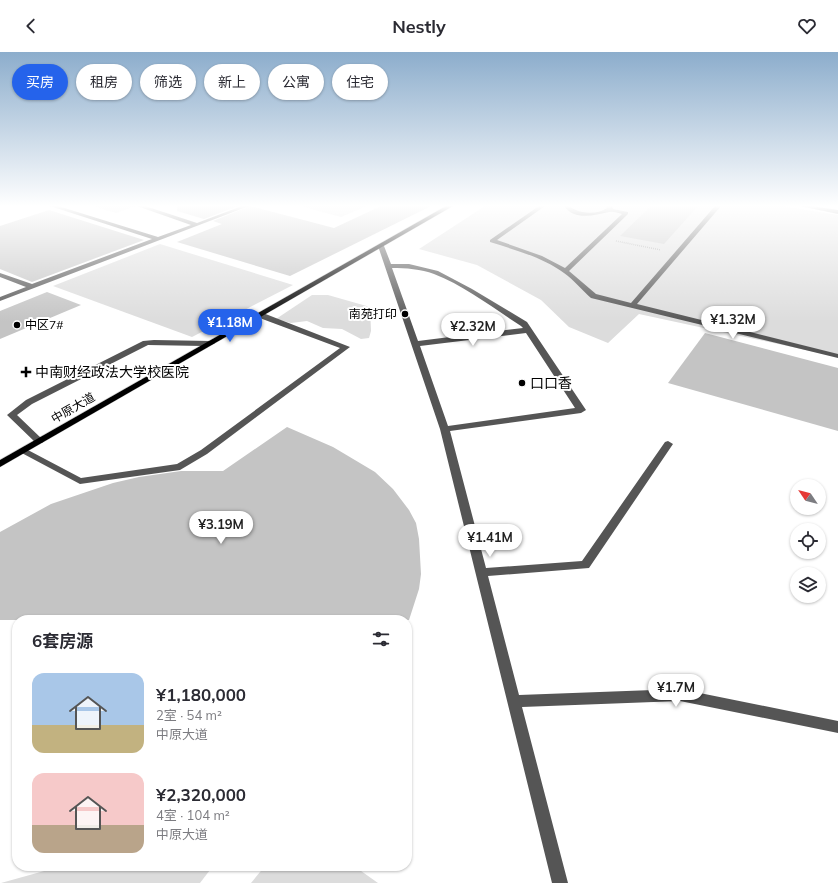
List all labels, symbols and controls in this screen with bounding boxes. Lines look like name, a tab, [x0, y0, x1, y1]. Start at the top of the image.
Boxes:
icon: back	[20, 15, 42, 37]
text: Nestly	[392, 15, 446, 38]
icon: heart	[796, 15, 818, 37]
chip: 买房	[12, 64, 68, 100]
chip: 租房	[76, 64, 132, 100]
chip: 筛选	[140, 64, 196, 100]
chip: 新上	[204, 64, 260, 100]
chip: 公寓	[268, 64, 324, 100]
chip: 住宅	[332, 64, 388, 100]
place label: 南苑打印	[349, 306, 397, 321]
pin: ¥1.32M	[700, 306, 766, 340]
pin: ¥1.18M	[197, 309, 263, 343]
marker: 南苑打印	[400, 309, 410, 319]
text: ¥1.32M	[710, 311, 756, 327]
pin: ¥2.32M	[440, 313, 506, 347]
text: ¥1.18M	[207, 314, 253, 330]
place label: 中区7#	[25, 317, 63, 332]
text: ¥2.32M	[450, 318, 496, 334]
marker: 中区7#	[12, 320, 22, 330]
place label: 中南财经政法大学校医院	[35, 363, 189, 381]
marker: 中南财经政法大学校医院	[20, 366, 32, 378]
place label: 口口香	[530, 374, 572, 392]
marker: 口口香	[517, 378, 527, 388]
street label: 中原大道	[48, 389, 97, 426]
north arrow	[790, 479, 826, 515]
map controls	[790, 479, 826, 603]
pin: ¥3.19M	[188, 511, 254, 545]
text: ¥3.19M	[198, 516, 244, 532]
button: locate	[790, 523, 826, 559]
pin: ¥1.41M	[457, 524, 523, 558]
text: ¥1.41M	[467, 529, 513, 545]
button: layers	[790, 567, 826, 603]
icon: filters	[370, 628, 392, 650]
text: 6套房源	[32, 630, 93, 651]
pin: ¥1.7M	[648, 674, 704, 708]
text: ¥1.7M	[657, 679, 695, 695]
text: ¥1,180,000	[156, 684, 246, 705]
icon: home	[64, 689, 112, 737]
text: 2室 · 54 m²	[156, 707, 222, 723]
text: 中原大道	[156, 726, 208, 742]
text: ¥2,320,000	[156, 784, 246, 805]
icon: home	[64, 789, 112, 837]
text: 4室 · 104 m²	[156, 807, 230, 823]
text: 中原大道	[156, 826, 208, 842]

